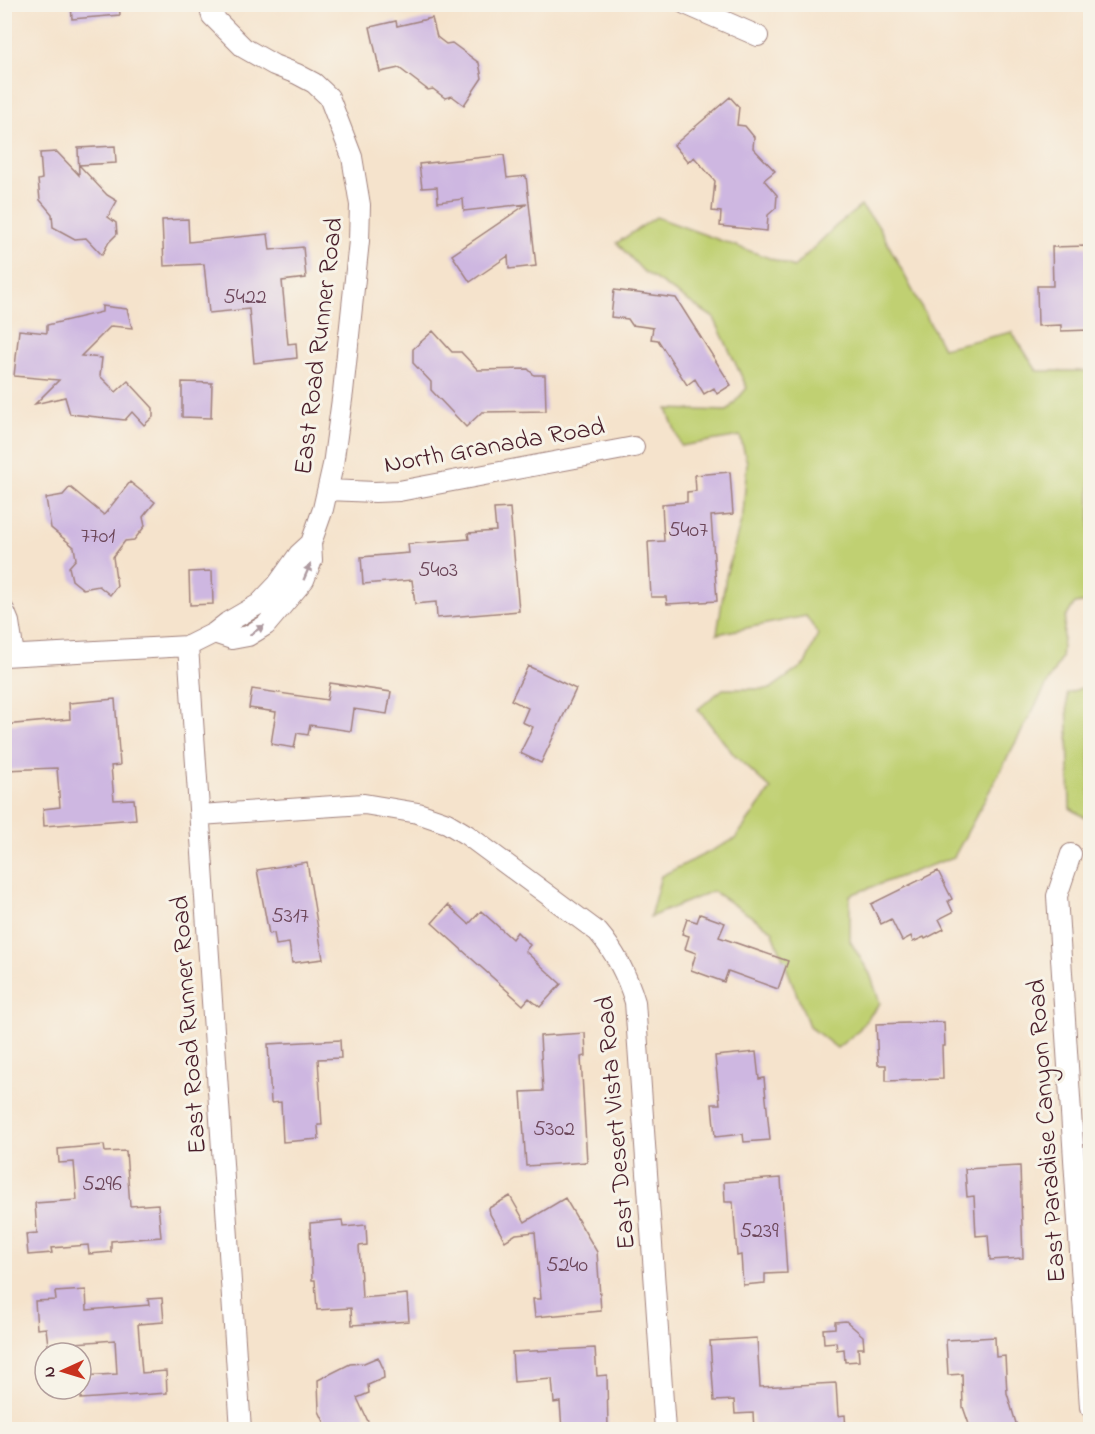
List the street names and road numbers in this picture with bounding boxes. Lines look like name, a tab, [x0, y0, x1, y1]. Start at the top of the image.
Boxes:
street label: East Road Runner Road	[285, 215, 355, 477]
street label: North Granada Road	[381, 409, 608, 485]
street label: East Road Runner Road	[162, 894, 218, 1155]
street label: East Paradise Canyon Road	[1018, 977, 1078, 1284]
street label: East Desert Vista Road	[587, 994, 647, 1251]

